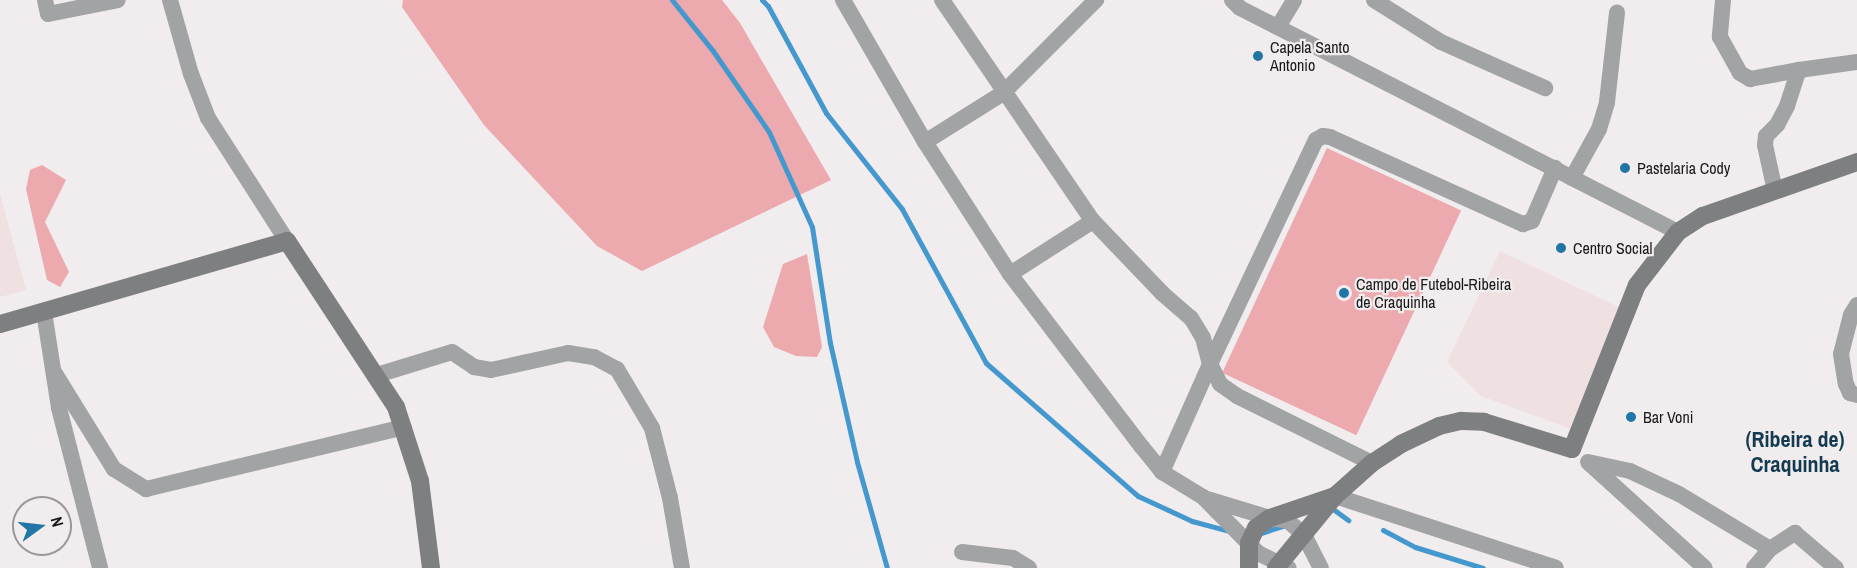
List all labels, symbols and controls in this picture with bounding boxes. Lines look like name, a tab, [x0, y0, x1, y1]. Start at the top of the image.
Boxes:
place label: Capela Santo Antonio	[1270, 37, 1350, 75]
marker: Capela Santo Antonio	[1251, 49, 1265, 63]
place label: Pastelaria Cody	[1637, 158, 1730, 178]
marker: Pastelaria Cody	[1618, 161, 1632, 175]
place label: Centro Social	[1573, 238, 1652, 258]
marker: Centro Social	[1554, 241, 1568, 255]
place label: Campo de Futebol-Ribeira de Craquinha	[1356, 274, 1511, 312]
marker: Campo de Futebol-Ribeira de Craquinha	[1337, 286, 1351, 300]
place label: Bar Voni	[1643, 407, 1693, 427]
marker: Bar Voni	[1624, 410, 1638, 424]
district label: (Ribeira de) Craquinha	[1745, 426, 1845, 478]
north arrow	[12, 496, 72, 556]
text: N	[46, 514, 69, 529]

